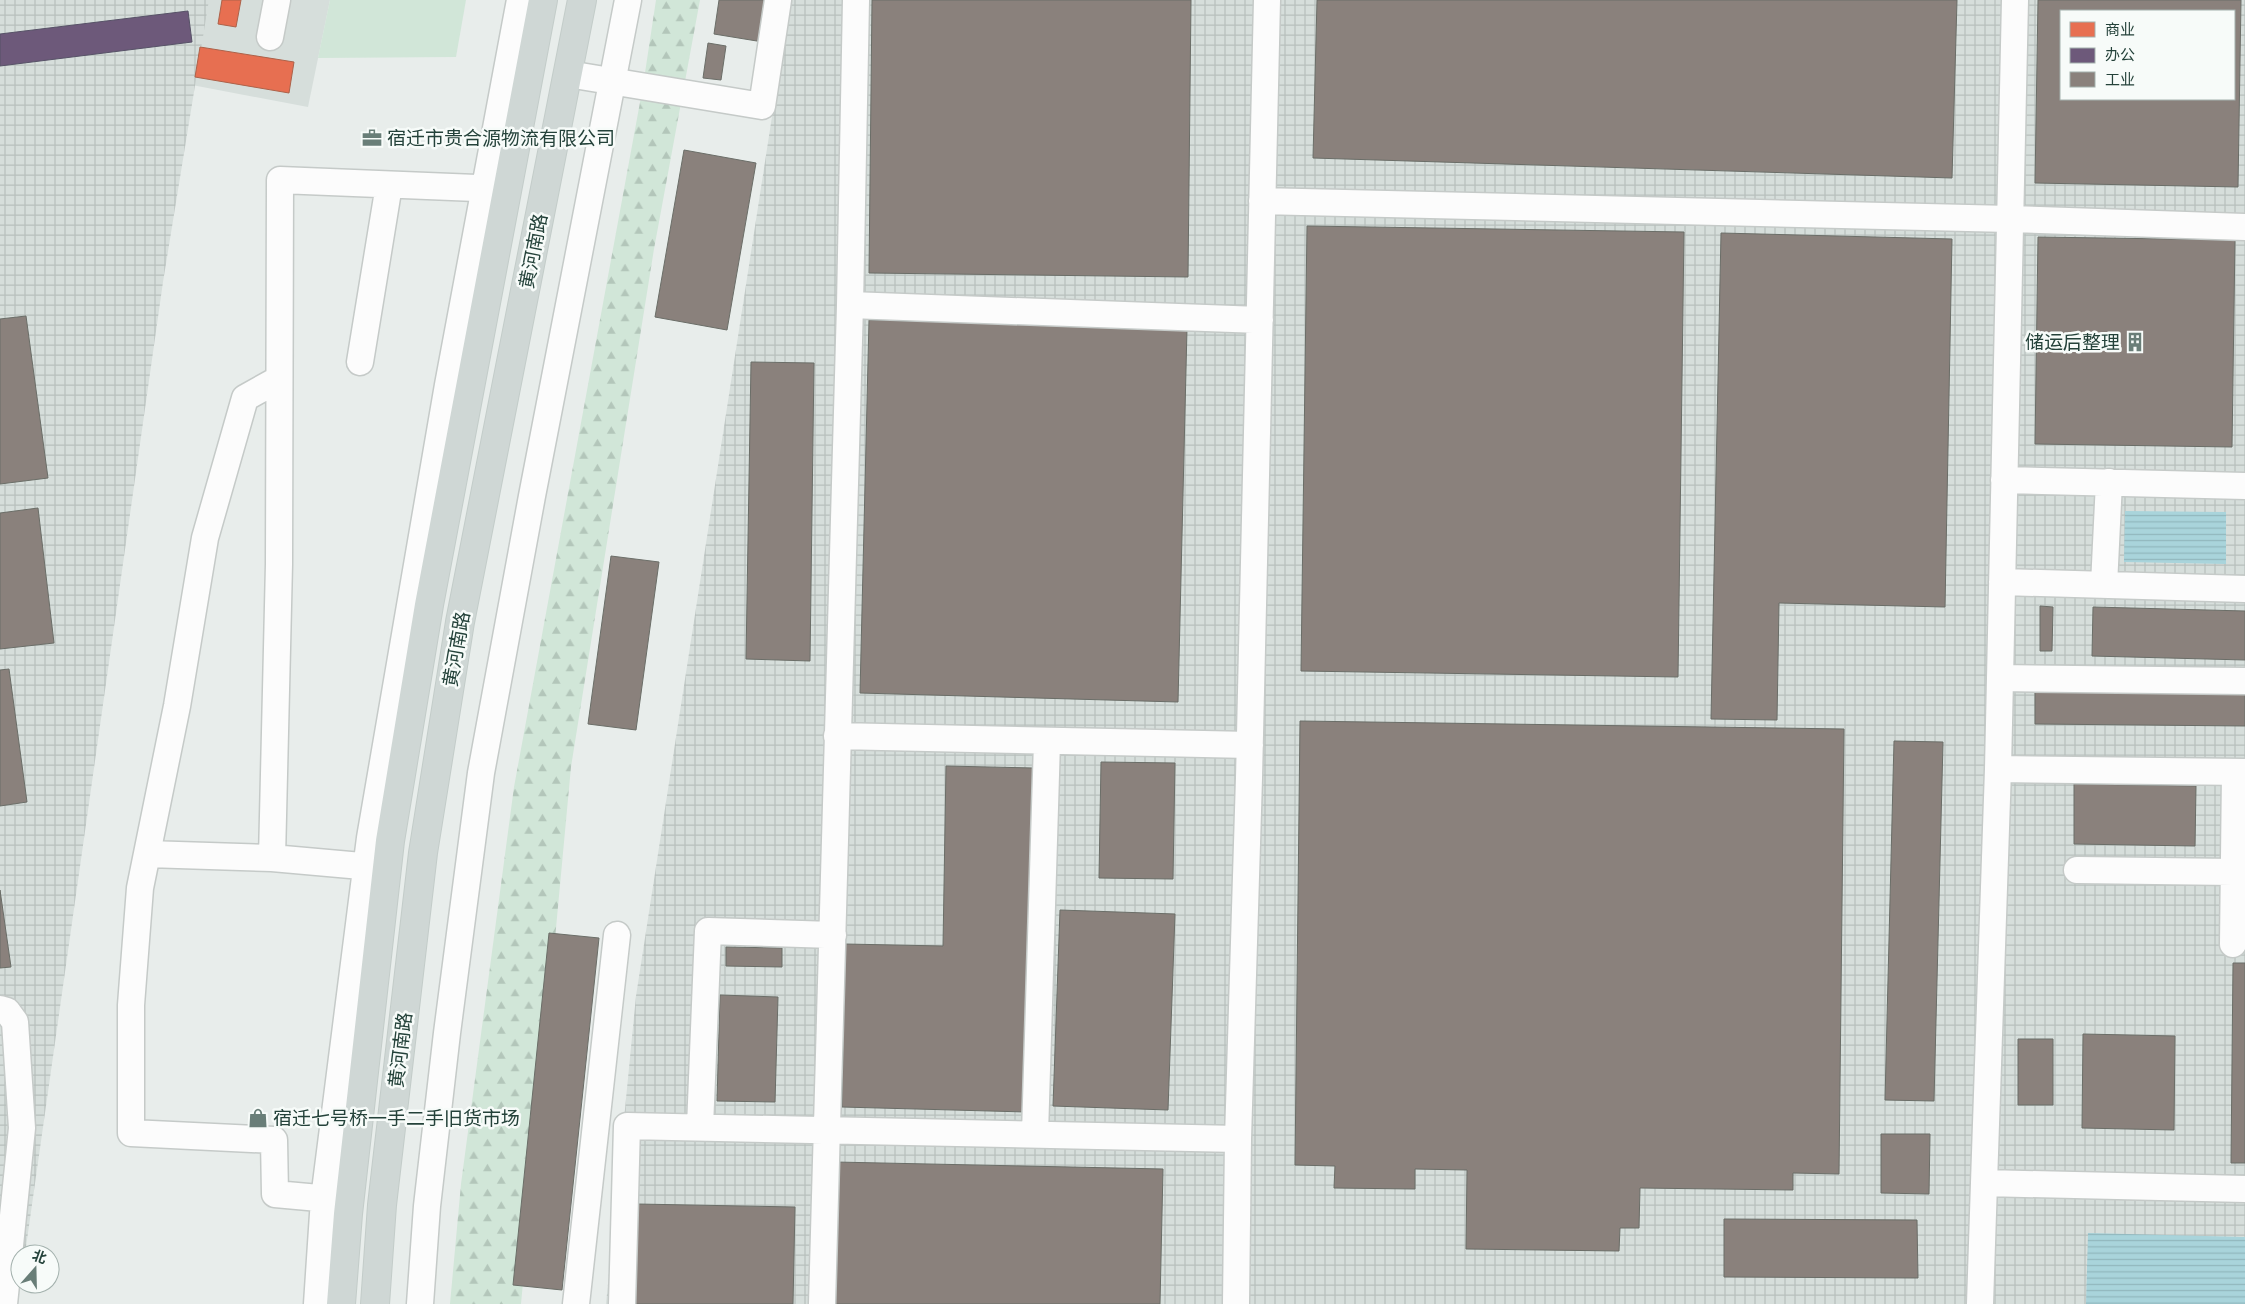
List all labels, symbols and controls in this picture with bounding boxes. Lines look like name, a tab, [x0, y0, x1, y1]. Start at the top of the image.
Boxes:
legend	[2060, 10, 2235, 100]
text: 商业	[2105, 21, 2135, 39]
text: 办公	[2105, 46, 2135, 64]
text: 工业	[2105, 71, 2135, 89]
office icon: 宿迁市贵合源物流有限公司	[361, 127, 383, 149]
place label: 宿迁市贵合源物流有限公司	[387, 127, 615, 150]
street label: 黄河南路	[515, 212, 552, 291]
place label: 储运后整理	[2025, 331, 2120, 354]
building icon: 储运后整理	[2124, 331, 2146, 353]
street label: 黄河南路	[439, 610, 474, 689]
street label: 黄河南路	[384, 1011, 417, 1089]
shop icon: 宿迁七号桥一手二手旧货市场	[247, 1107, 269, 1129]
place label: 宿迁七号桥一手二手旧货市场	[273, 1107, 520, 1130]
north arrow	[10, 1244, 60, 1294]
text: 北	[30, 1247, 49, 1268]

